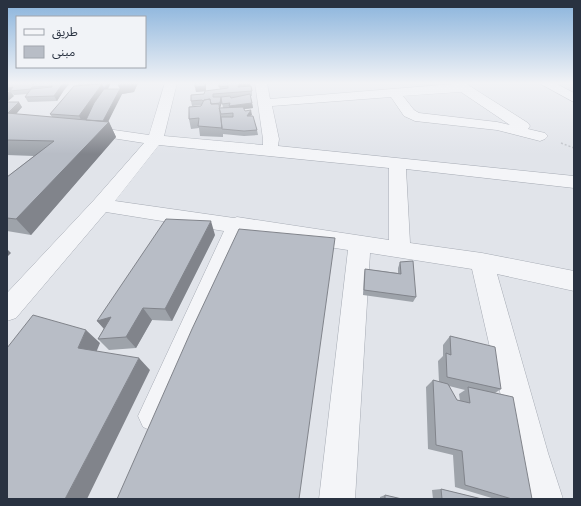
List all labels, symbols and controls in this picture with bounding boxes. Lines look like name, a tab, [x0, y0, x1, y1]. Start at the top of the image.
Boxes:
legend	[16, 16, 146, 68]
text: طريق	[52, 26, 78, 40]
text: مبنى	[52, 46, 75, 59]

